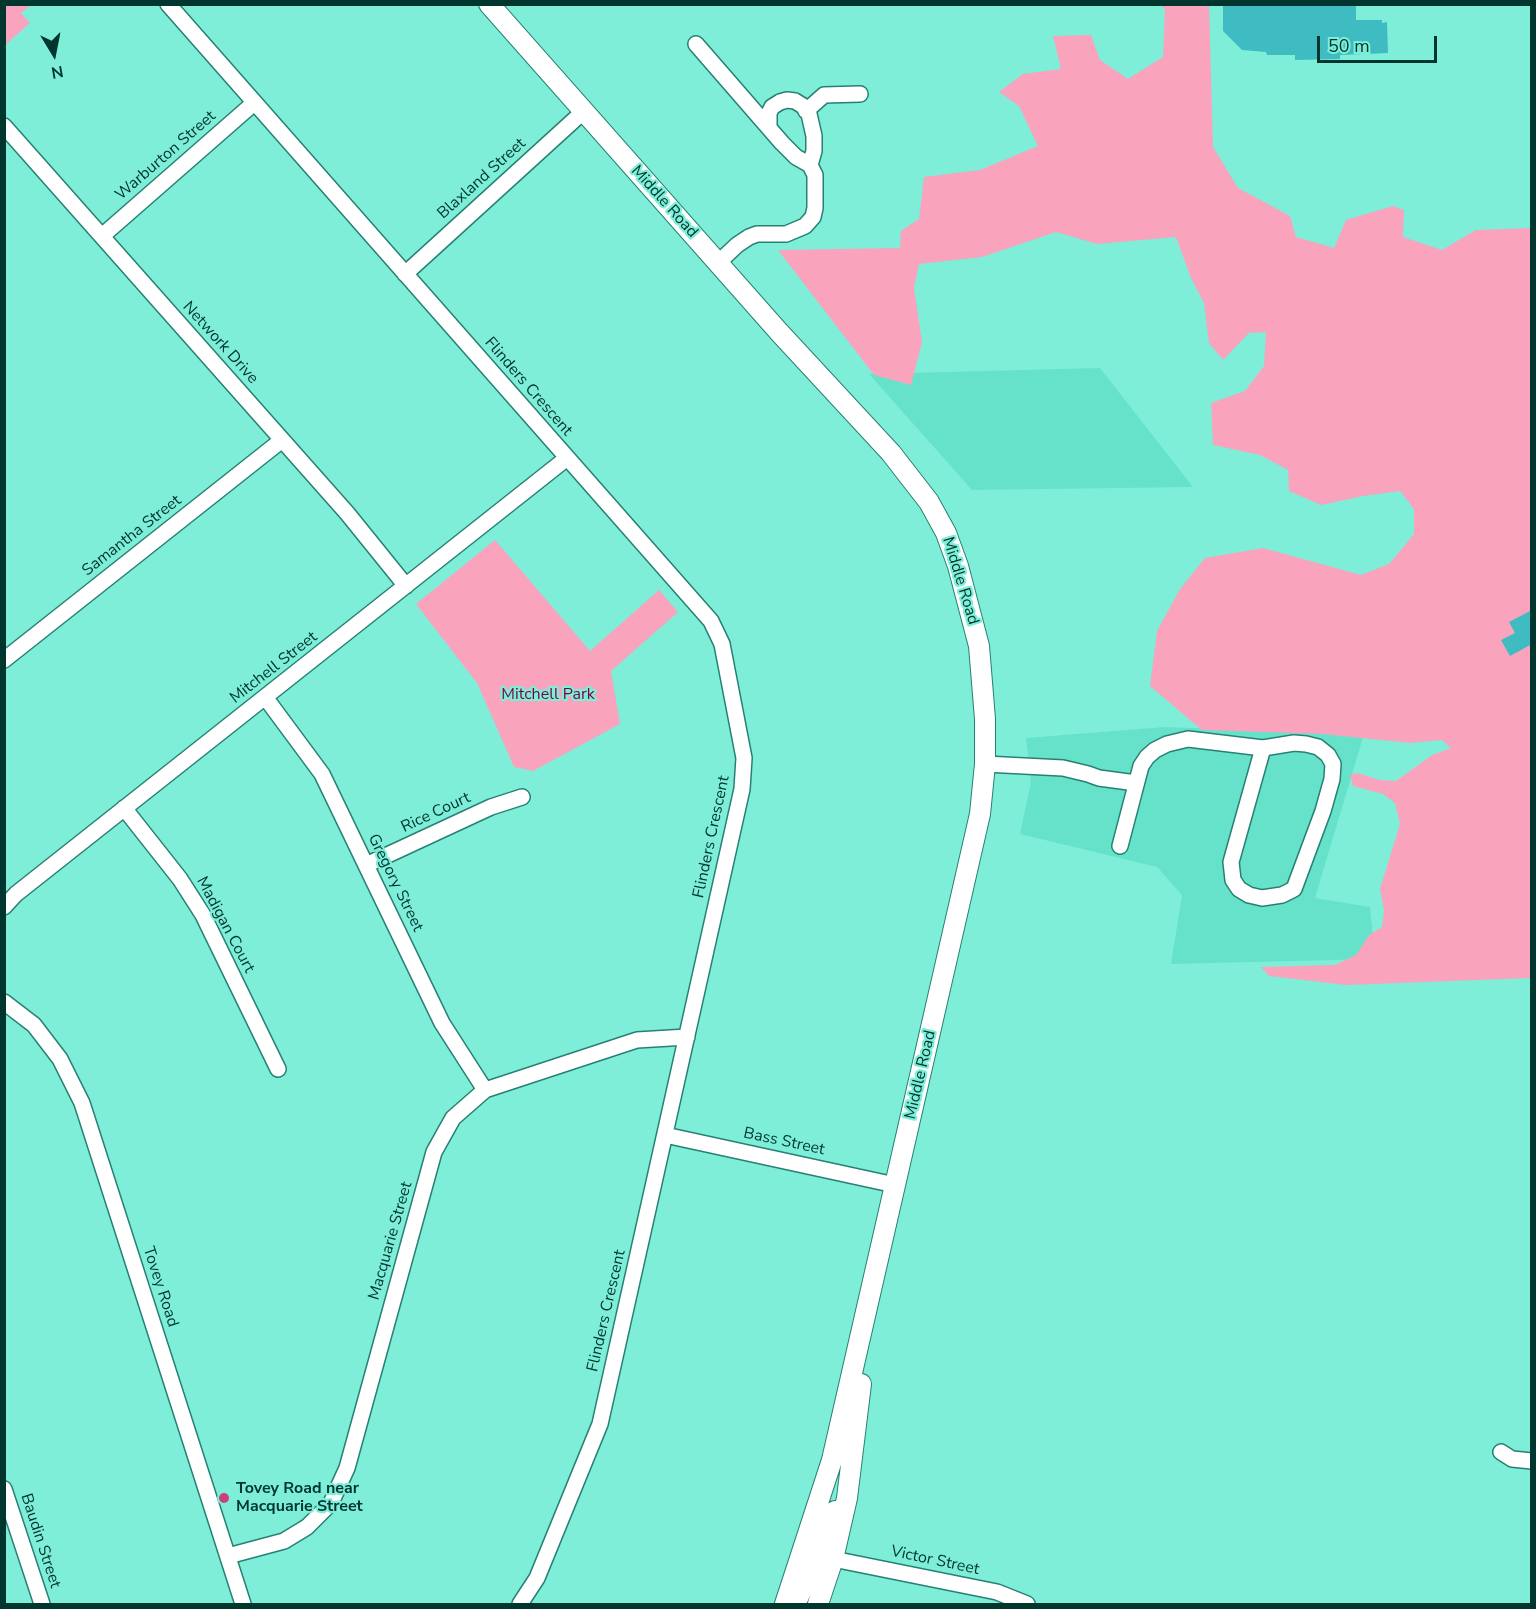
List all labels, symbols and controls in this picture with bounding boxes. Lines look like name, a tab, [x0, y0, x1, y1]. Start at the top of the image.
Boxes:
north arrow	[24, 24, 84, 84]
scale bar	[1320, 24, 1440, 62]
text: 50 m	[1328, 34, 1370, 58]
text: N	[49, 60, 65, 84]
street label: Warburton Street	[112, 107, 220, 205]
street label: Blaxland Street	[434, 134, 530, 224]
street label: Middle Road	[627, 162, 701, 242]
street label: Network Drive	[178, 298, 262, 388]
street label: Flinders Crescent	[480, 334, 576, 440]
street label: Samantha Street	[79, 491, 185, 581]
street label: Middle Road	[938, 535, 982, 627]
street label: Mitchell Street	[227, 628, 321, 708]
park label: Mitchell Park	[501, 685, 595, 705]
street label: Flinders Crescent	[690, 774, 734, 900]
street label: Rice Court	[398, 789, 474, 837]
street label: Gregory Street	[363, 831, 427, 935]
street label: Madigan Court	[192, 874, 258, 976]
street label: Middle Road	[901, 1029, 941, 1121]
street label: Bass Street	[742, 1124, 826, 1160]
street label: Macquarie Street	[365, 1180, 417, 1302]
street label: Tovey Road	[138, 1244, 182, 1330]
street label: Flinders Crescent	[584, 1248, 630, 1374]
place label: Tovey Road near Macquarie Street	[236, 1479, 363, 1517]
street label: Baudin Street	[16, 1491, 64, 1591]
marker: Tovey Road near Macquarie Street	[217, 1491, 231, 1505]
street label: Victor Street	[889, 1542, 981, 1580]

